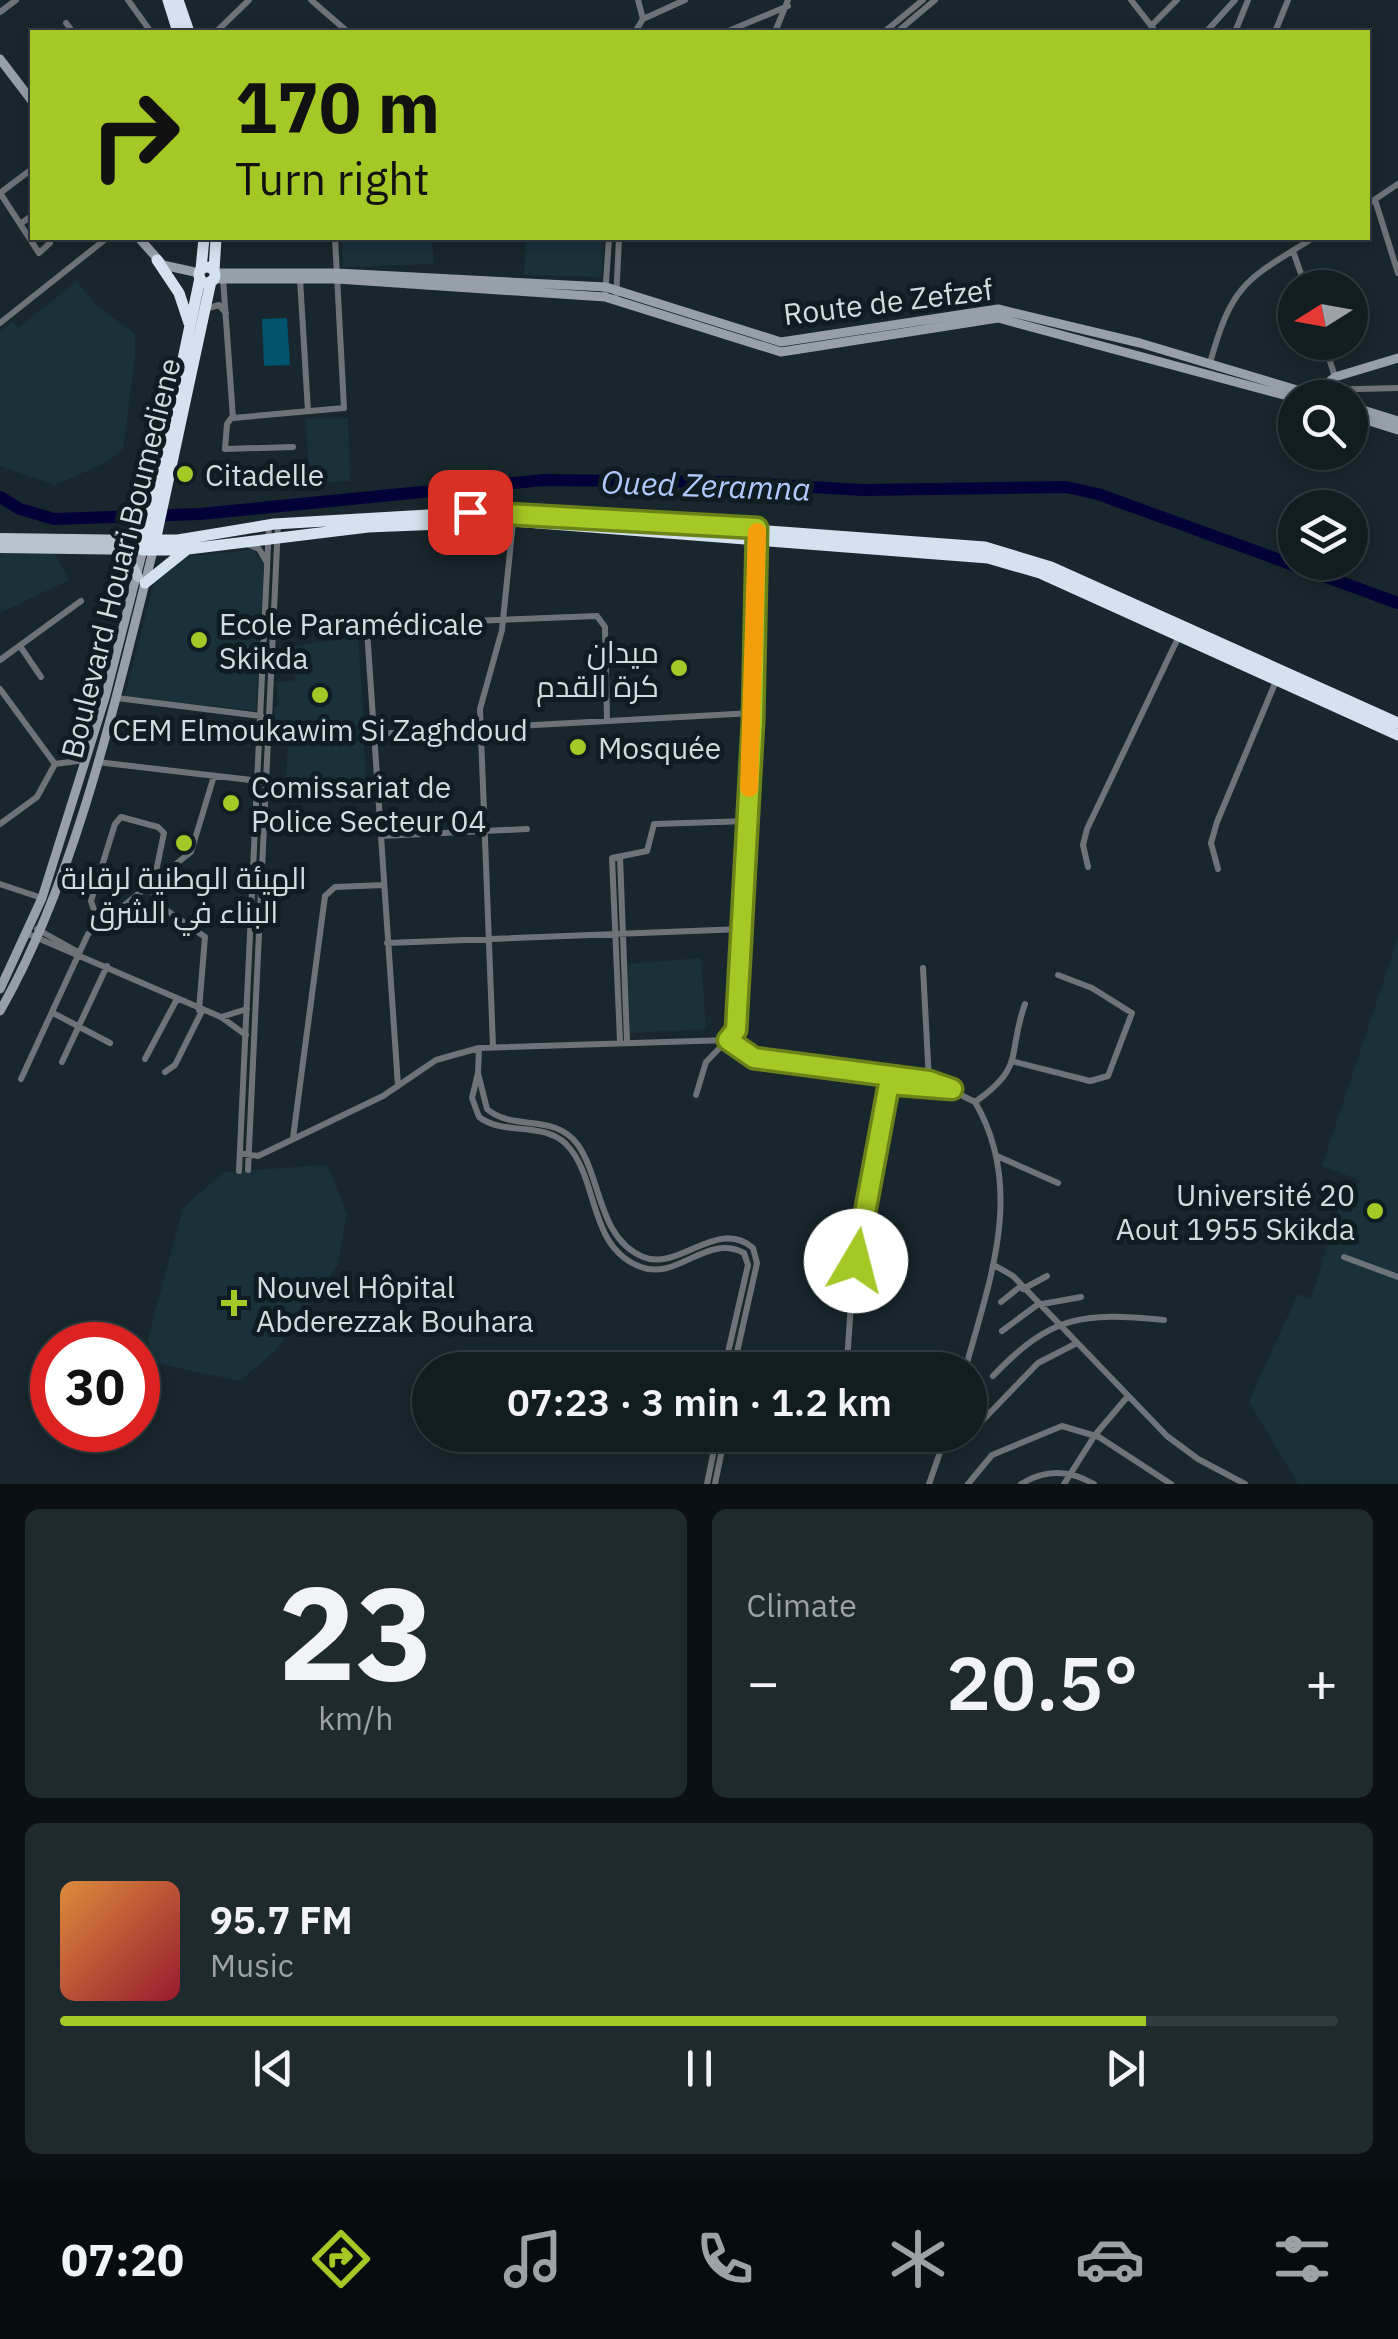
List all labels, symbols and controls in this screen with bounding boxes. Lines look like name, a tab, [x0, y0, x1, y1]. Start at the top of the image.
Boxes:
text: 170 m	[235, 61, 440, 152]
icon: right	[70, 70, 200, 200]
text: Turn right	[235, 149, 430, 207]
street label: Route de Zefzef	[781, 269, 995, 333]
north arrow	[1278, 270, 1368, 360]
map controls	[1278, 270, 1368, 580]
street label: Boulevard Houari Boumediene	[51, 354, 189, 762]
button: search	[1278, 380, 1368, 470]
place label: Citadelle	[205, 455, 324, 494]
water label: Oued Zeramna	[600, 460, 812, 510]
marker: Citadelle	[174, 463, 196, 485]
pin	[428, 470, 513, 555]
icon: arrive	[443, 485, 498, 540]
button: layers	[1278, 490, 1368, 580]
place label: Ecole Paramédicale Skikda	[219, 604, 484, 677]
marker: Ecole Paramédicale Skikda	[188, 629, 210, 651]
place label: ميدان كرة القدم	[536, 632, 659, 707]
marker: ميدان كرة القدم	[668, 657, 690, 679]
marker: CEM Elmoukawim Si Zaghdoud	[309, 684, 331, 706]
place label: CEM Elmoukawim Si Zaghdoud	[112, 710, 528, 749]
place label: Mosquée	[598, 728, 721, 767]
marker: Mosquée	[567, 736, 589, 758]
place label: Comissariat de Police Secteur 04	[251, 767, 487, 840]
marker: Comissariat de Police Secteur 04	[220, 792, 242, 814]
marker: الهيئة الوطنية لرقابة البناء في الشرق	[173, 832, 195, 854]
place label: الهيئة الوطنية لرقابة البناء في الشرق	[61, 858, 307, 936]
place label: Université 20 Aout 1955 Skikda	[1116, 1175, 1355, 1248]
marker: Université 20 Aout 1955 Skikda	[1364, 1200, 1386, 1222]
position arrow	[804, 1209, 908, 1313]
place label: Nouvel Hôpital Abderezzak Bouhara	[256, 1267, 534, 1340]
marker: Nouvel Hôpital Abderezzak Bouhara	[221, 1290, 247, 1316]
speed limit sign: 30	[30, 1322, 160, 1452]
text: 07:23 · 3 min · 1.2 km	[507, 1377, 892, 1426]
text: 23	[278, 1547, 434, 1716]
text: Climate	[747, 1584, 857, 1626]
text: 20.5°	[946, 1633, 1139, 1731]
text: −	[747, 1646, 780, 1717]
text: +	[1305, 1646, 1338, 1717]
text: km/h	[318, 1697, 393, 1739]
text: 95.7 FM	[210, 1895, 353, 1944]
text: Music	[210, 1944, 294, 1986]
icon: previous	[246, 2041, 301, 2096]
icon: pause	[672, 2041, 727, 2096]
icon: next	[1098, 2041, 1153, 2096]
icon: directions	[306, 2224, 376, 2294]
icon: music	[498, 2224, 568, 2294]
icon: phone	[690, 2224, 760, 2294]
icon: climate	[883, 2224, 953, 2294]
icon: car	[1075, 2224, 1145, 2294]
icon: filters	[1267, 2224, 1337, 2294]
text: 07:20	[61, 2230, 184, 2288]

